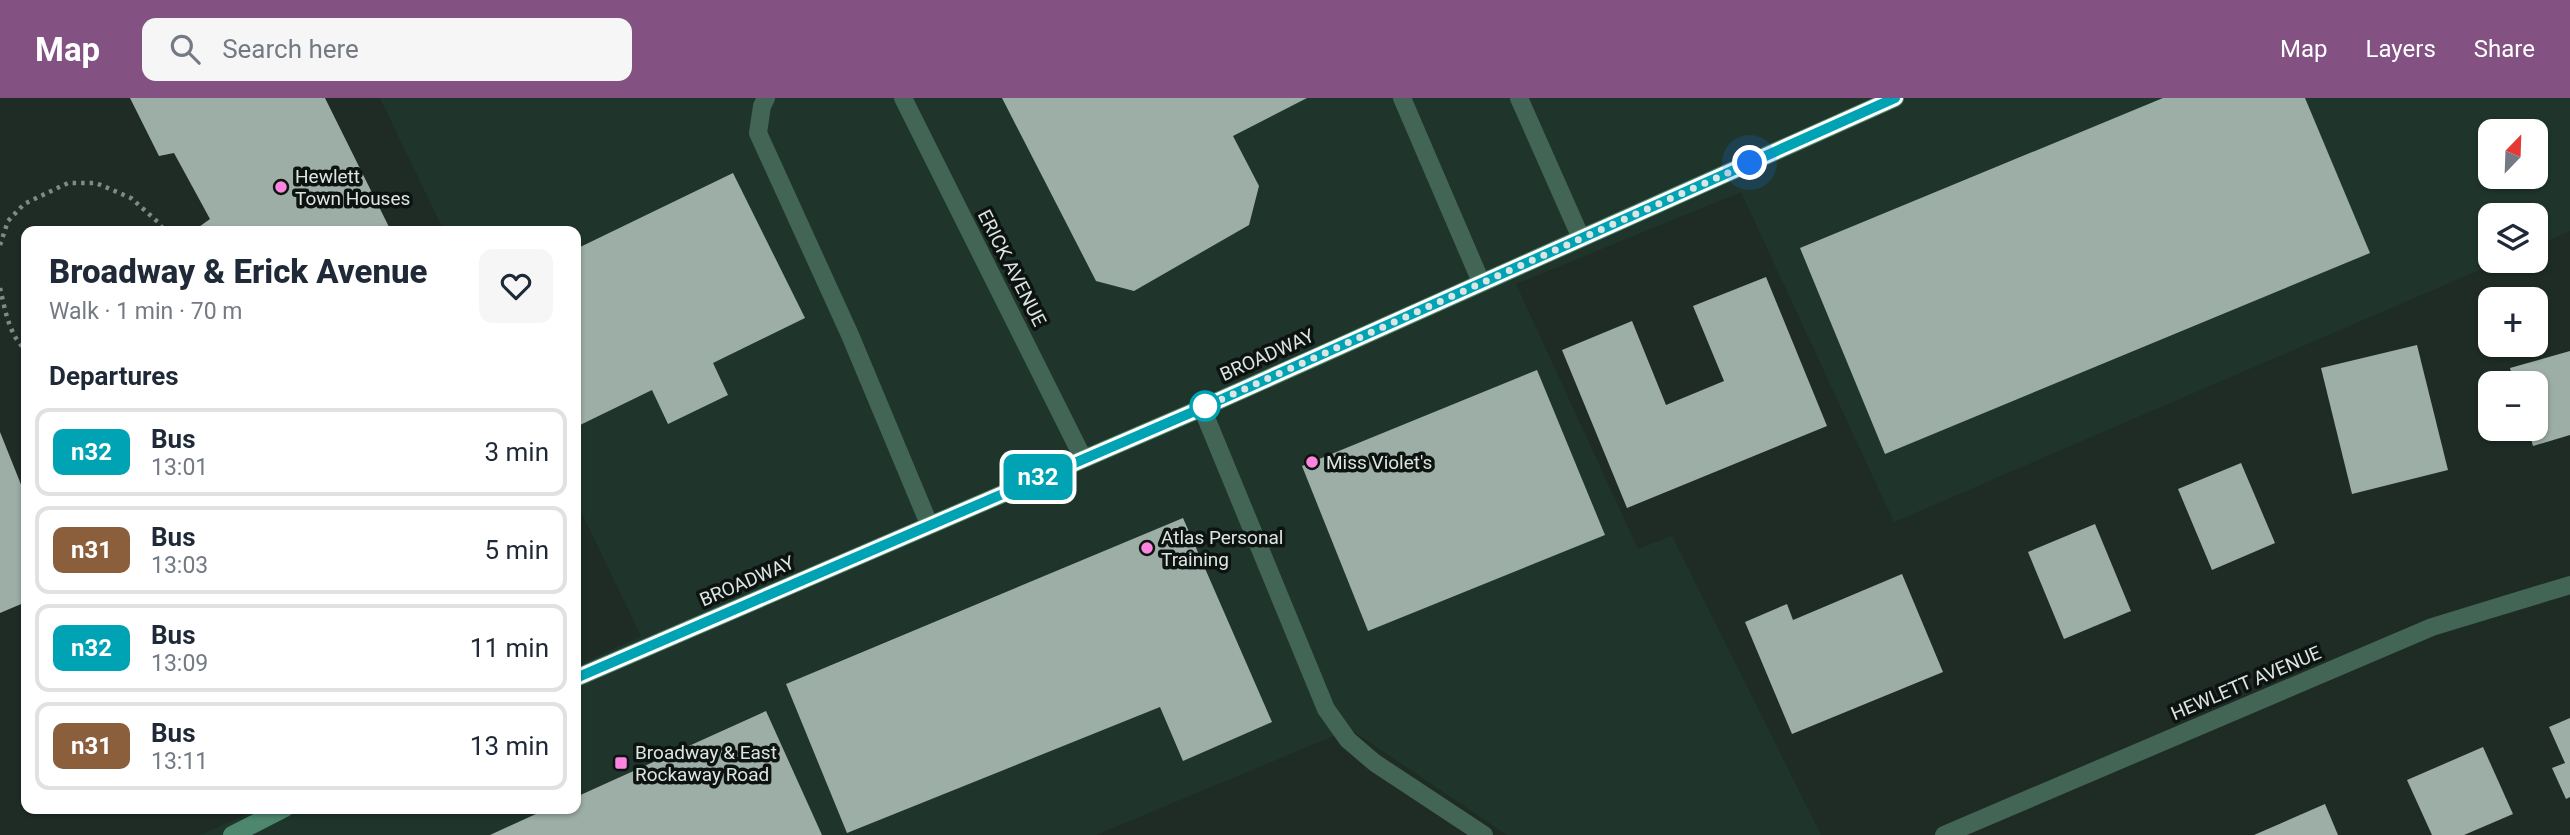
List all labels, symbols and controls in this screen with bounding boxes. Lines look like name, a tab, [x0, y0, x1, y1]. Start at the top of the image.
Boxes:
search box	[142, 18, 632, 81]
text: Map	[35, 30, 100, 69]
icon: search	[166, 30, 204, 68]
text: Search here	[222, 34, 359, 64]
text: Map	[2280, 35, 2328, 63]
text: Layers	[2366, 35, 2436, 63]
text: Share	[2474, 35, 2535, 63]
north arrow	[2478, 119, 2548, 189]
map controls	[2478, 119, 2548, 441]
your location	[1732, 145, 1767, 180]
place label: Hewlett Town Houses	[295, 165, 410, 210]
marker: Hewlett Town Houses	[273, 179, 289, 195]
button: layers	[2478, 203, 2548, 273]
street label: ERICK AVENUE	[973, 206, 1051, 330]
button: heart	[479, 249, 553, 323]
text: Broadway & Erick Avenue	[49, 252, 427, 291]
button: +	[2478, 287, 2548, 357]
text: Walk · 1 min · 70 m	[49, 298, 242, 325]
street label: BROADWAY	[1216, 324, 1318, 386]
text: Departures	[49, 361, 179, 391]
button: −	[2478, 371, 2548, 441]
unlabelled marker	[1190, 391, 1220, 421]
text: Bus	[151, 424, 196, 454]
text: 3 min	[484, 437, 549, 467]
text: n32	[71, 438, 112, 466]
place label: Miss Violet's	[1326, 451, 1432, 474]
text: 13:01	[151, 454, 208, 481]
line badge: n32	[998, 454, 1078, 500]
marker: Miss Violet's	[1304, 454, 1320, 470]
text: n32	[1018, 463, 1059, 491]
text: Bus	[151, 522, 196, 552]
place label: Atlas Personal Training	[1161, 526, 1283, 571]
text: 5 min	[484, 535, 549, 565]
text: n31	[71, 536, 112, 564]
marker: Atlas Personal Training	[1139, 540, 1155, 556]
street label: BROADWAY	[696, 551, 798, 611]
text: 13:03	[151, 552, 208, 579]
text: Bus	[151, 620, 196, 650]
text: 11 min	[470, 633, 549, 663]
text: n32	[71, 634, 112, 662]
street label: HEWLETT AVENUE	[2168, 641, 2325, 725]
text: 13:09	[151, 650, 208, 677]
text: Bus	[151, 718, 196, 748]
text: 13 min	[470, 731, 549, 761]
text: n31	[71, 732, 112, 760]
place label: Broadway & East Rockaway Road	[635, 741, 777, 786]
text: 13:11	[151, 748, 208, 775]
marker: Broadway & East Rockaway Road	[613, 755, 629, 771]

